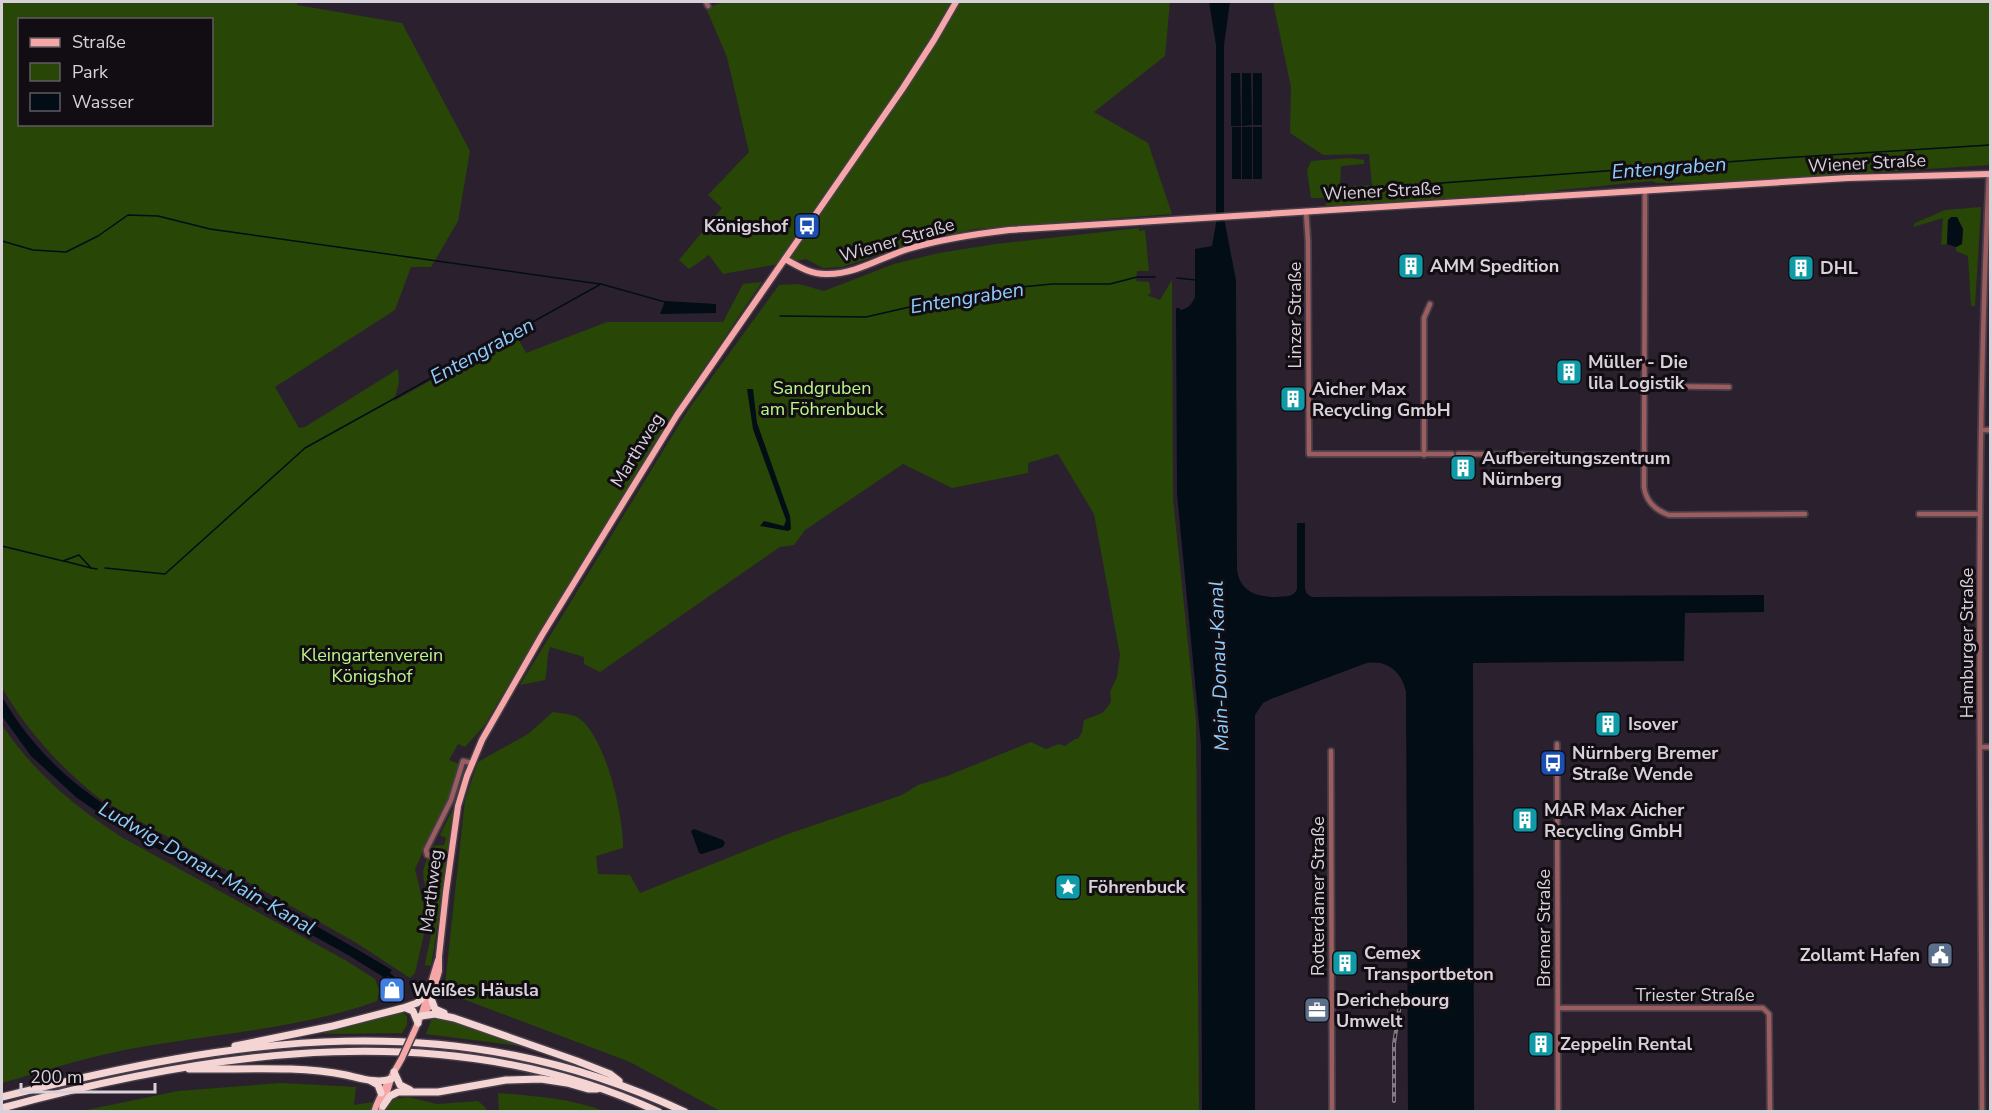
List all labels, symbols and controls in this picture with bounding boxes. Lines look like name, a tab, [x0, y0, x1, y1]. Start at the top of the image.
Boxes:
legend	[18, 18, 213, 126]
text: Straße	[72, 30, 126, 54]
text: Park	[72, 60, 109, 84]
text: Wasser	[72, 90, 134, 114]
street label: Wiener Straße	[1807, 148, 1927, 178]
water label: Entengraben	[1611, 151, 1727, 185]
street label: Wiener Straße	[1322, 176, 1442, 206]
bus stop icon: Königshof	[792, 211, 822, 241]
street label: Wiener Straße	[837, 212, 957, 268]
place label: Königshof	[704, 214, 788, 238]
building icon: AMM Spedition	[1396, 251, 1426, 281]
building icon: DHL	[1786, 253, 1816, 283]
place label: AMM Spedition	[1430, 254, 1559, 278]
place label: DHL	[1820, 256, 1858, 280]
street label: Linzer Straße	[1283, 262, 1307, 368]
water label: Entengraben	[908, 276, 1026, 320]
water label: Entengraben	[425, 311, 539, 391]
place label: Müller - Die lila Logistik	[1588, 350, 1688, 395]
building icon: Müller - Die lila Logistik	[1554, 357, 1584, 387]
park label: Sandgruben am Föhrenbuck	[760, 376, 885, 421]
place label: Aicher Max Recycling GmbH	[1312, 377, 1451, 422]
building icon: Aicher Max Recycling GmbH	[1278, 384, 1308, 414]
street label: Marthweg	[605, 408, 669, 492]
place label: Aufbereitungszentrum Nürnberg	[1482, 446, 1670, 491]
building icon: Aufbereitungszentrum Nürnberg	[1448, 453, 1478, 483]
street label: Hamburger Straße	[1955, 568, 1979, 718]
water label: Main-Donau-Kanal	[1203, 580, 1235, 752]
park label: Kleingartenverein Königshof	[301, 643, 443, 688]
building icon: Isover	[1593, 709, 1623, 739]
place label: Isover	[1628, 712, 1678, 736]
place label: Nürnberg Bremer Straße Wende	[1572, 741, 1718, 786]
bus stop icon: Nürnberg Bremer Straße Wende	[1538, 748, 1568, 778]
water label: Ludwig-Donau-Main-Kanal	[94, 795, 320, 941]
place label: MAR Max Aicher Recycling GmbH	[1544, 798, 1684, 843]
building icon: MAR Max Aicher Recycling GmbH	[1510, 805, 1540, 835]
street label: Rotterdamer Straße	[1306, 816, 1330, 976]
street label: Marthweg	[414, 848, 448, 934]
street label: Bremer Straße	[1532, 869, 1556, 987]
place icon: Föhrenbuck	[1053, 872, 1083, 902]
place label: Föhrenbuck	[1088, 875, 1186, 899]
public building icon: Zollamt Hafen	[1925, 940, 1955, 970]
place label: Cemex Transportbeton	[1364, 941, 1494, 986]
place label: Zollamt Hafen	[1800, 943, 1920, 967]
building icon: Cemex Transportbeton	[1330, 948, 1360, 978]
shop icon: Weißes Häusla	[377, 975, 407, 1005]
place label: Weißes Häusla	[412, 978, 539, 1002]
street label: Triester Straße	[1636, 983, 1754, 1007]
place label: Derichebourg Umwelt	[1336, 988, 1449, 1033]
office icon: Derichebourg Umwelt	[1302, 995, 1332, 1025]
building icon: Zeppelin Rental	[1526, 1029, 1556, 1059]
place label: Zeppelin Rental	[1560, 1032, 1693, 1056]
scale bar	[21, 1056, 154, 1094]
text: 200 m	[30, 1065, 82, 1089]

